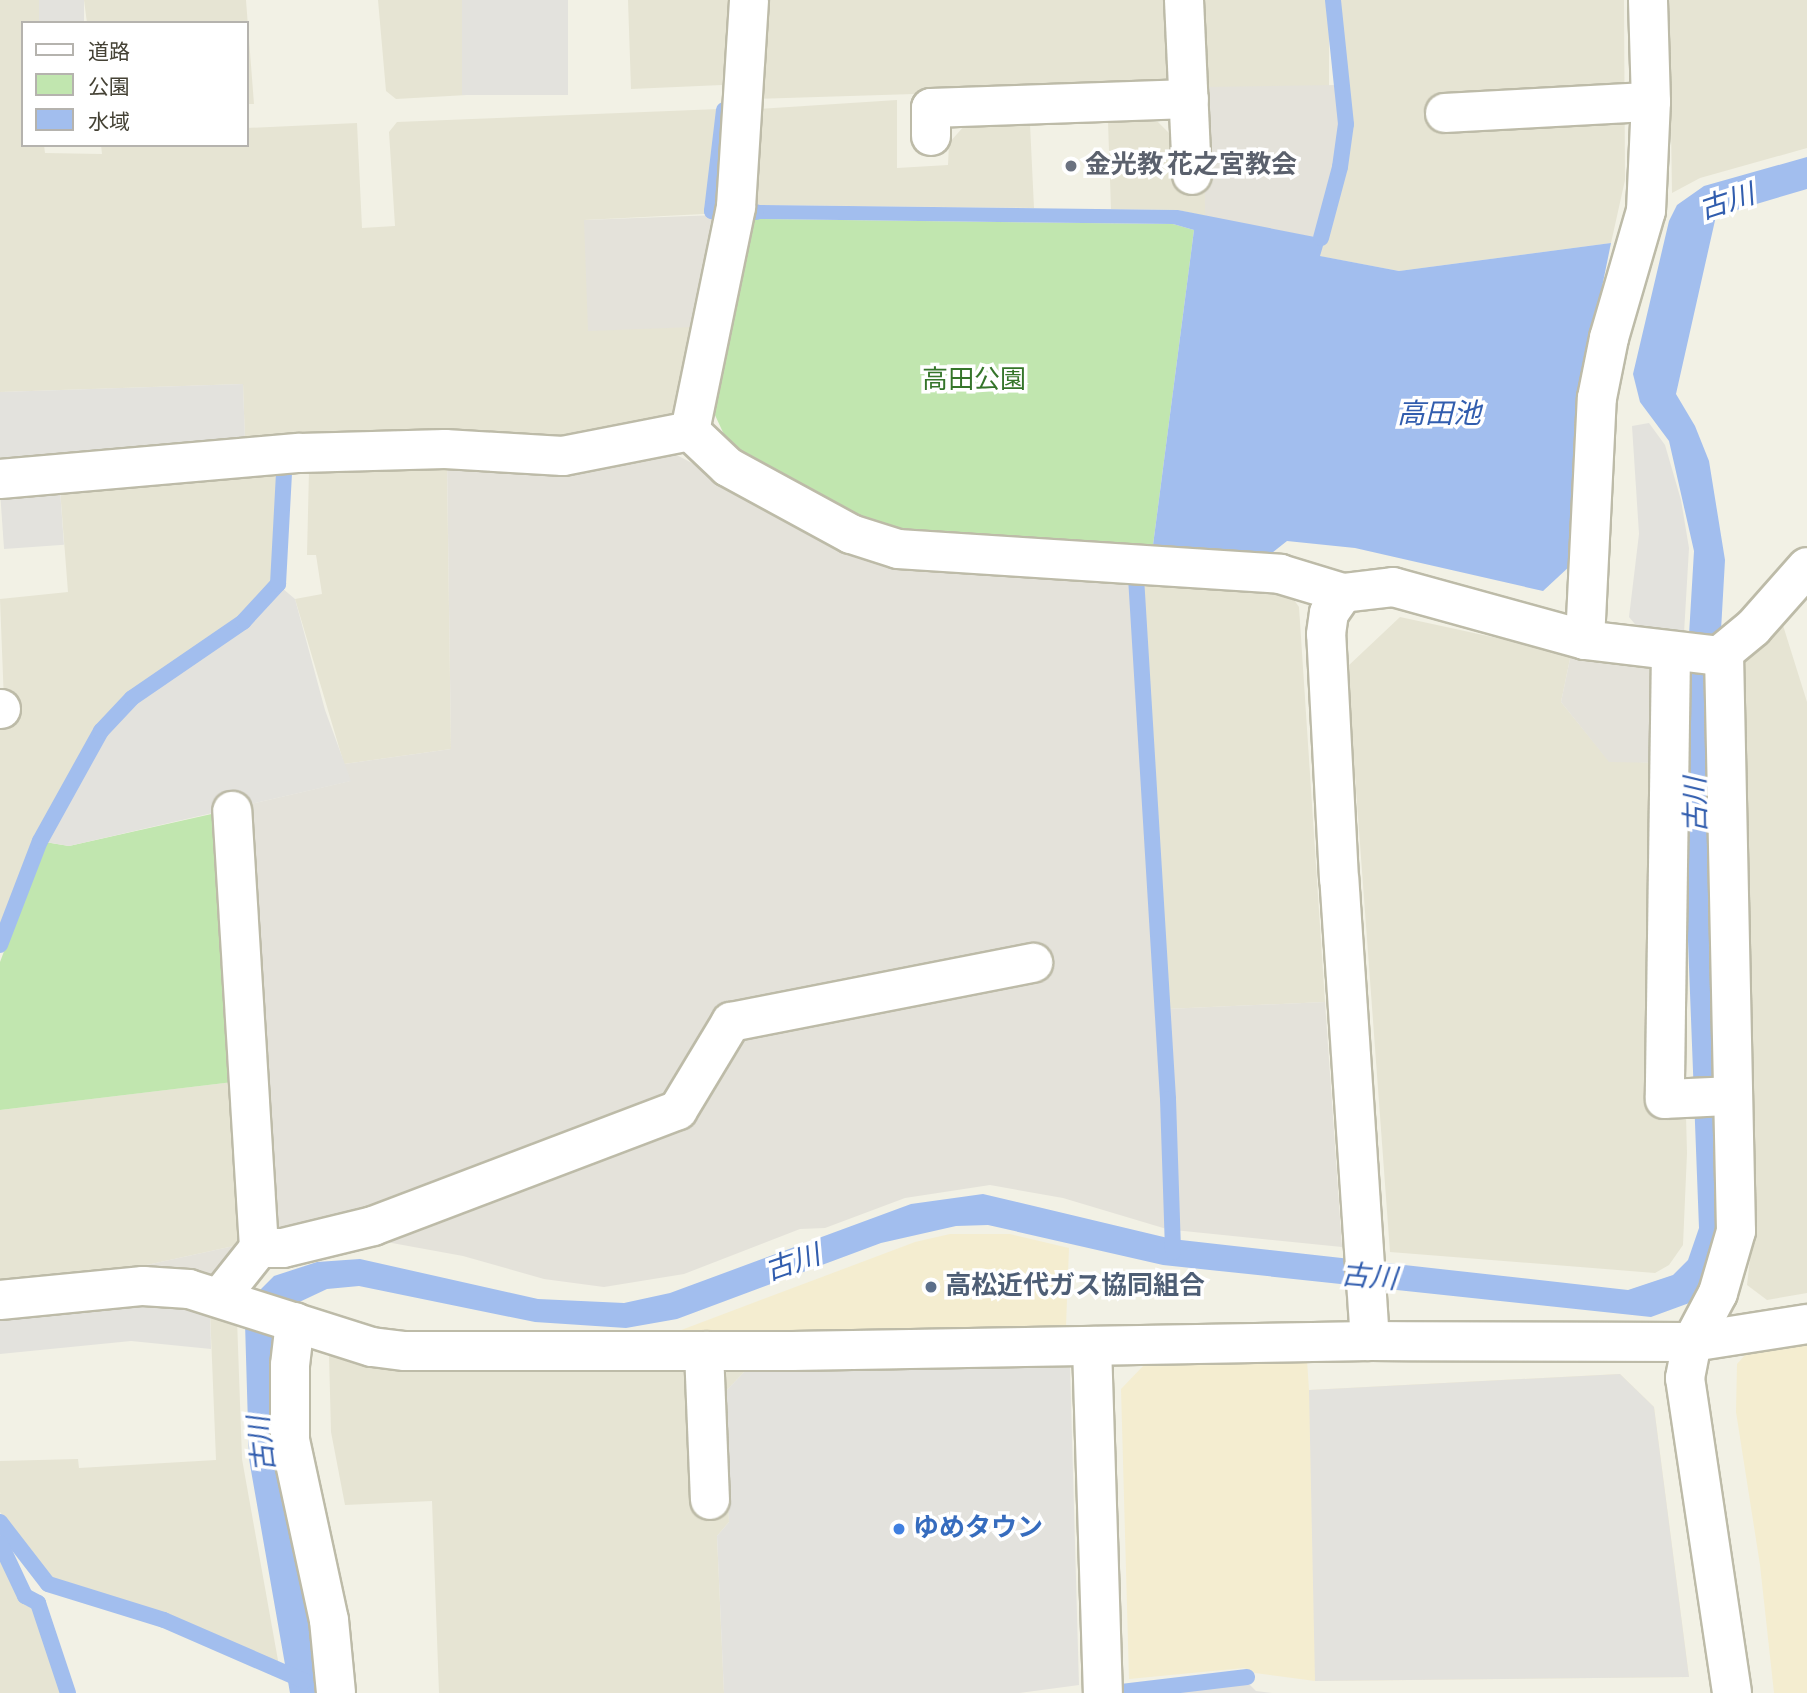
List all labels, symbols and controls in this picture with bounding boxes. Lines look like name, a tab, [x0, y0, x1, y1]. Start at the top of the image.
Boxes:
legend	[21, 21, 248, 147]
text: 道路	[88, 42, 130, 63]
text: 公園	[88, 77, 130, 98]
text: 水域	[88, 112, 130, 133]
place label: 金光教 花之宮教会	[1085, 150, 1297, 182]
marker: 金光教 花之宮教会	[1063, 158, 1079, 174]
water label: 古川	[1695, 178, 1759, 228]
park label: 高田公園	[922, 365, 1026, 397]
water label: 高田池	[1397, 398, 1481, 432]
water label: 古川	[1680, 777, 1714, 833]
water label: 古川	[761, 1239, 825, 1289]
water label: 古川	[1340, 1259, 1398, 1297]
place label: 高松近代ガス協同組合	[945, 1271, 1205, 1303]
marker: 高松近代ガス協同組合	[923, 1279, 939, 1295]
water label: 古川	[243, 1414, 283, 1474]
place label: ゆめタウン	[913, 1513, 1043, 1545]
marker: ゆめタウン	[891, 1521, 907, 1537]

